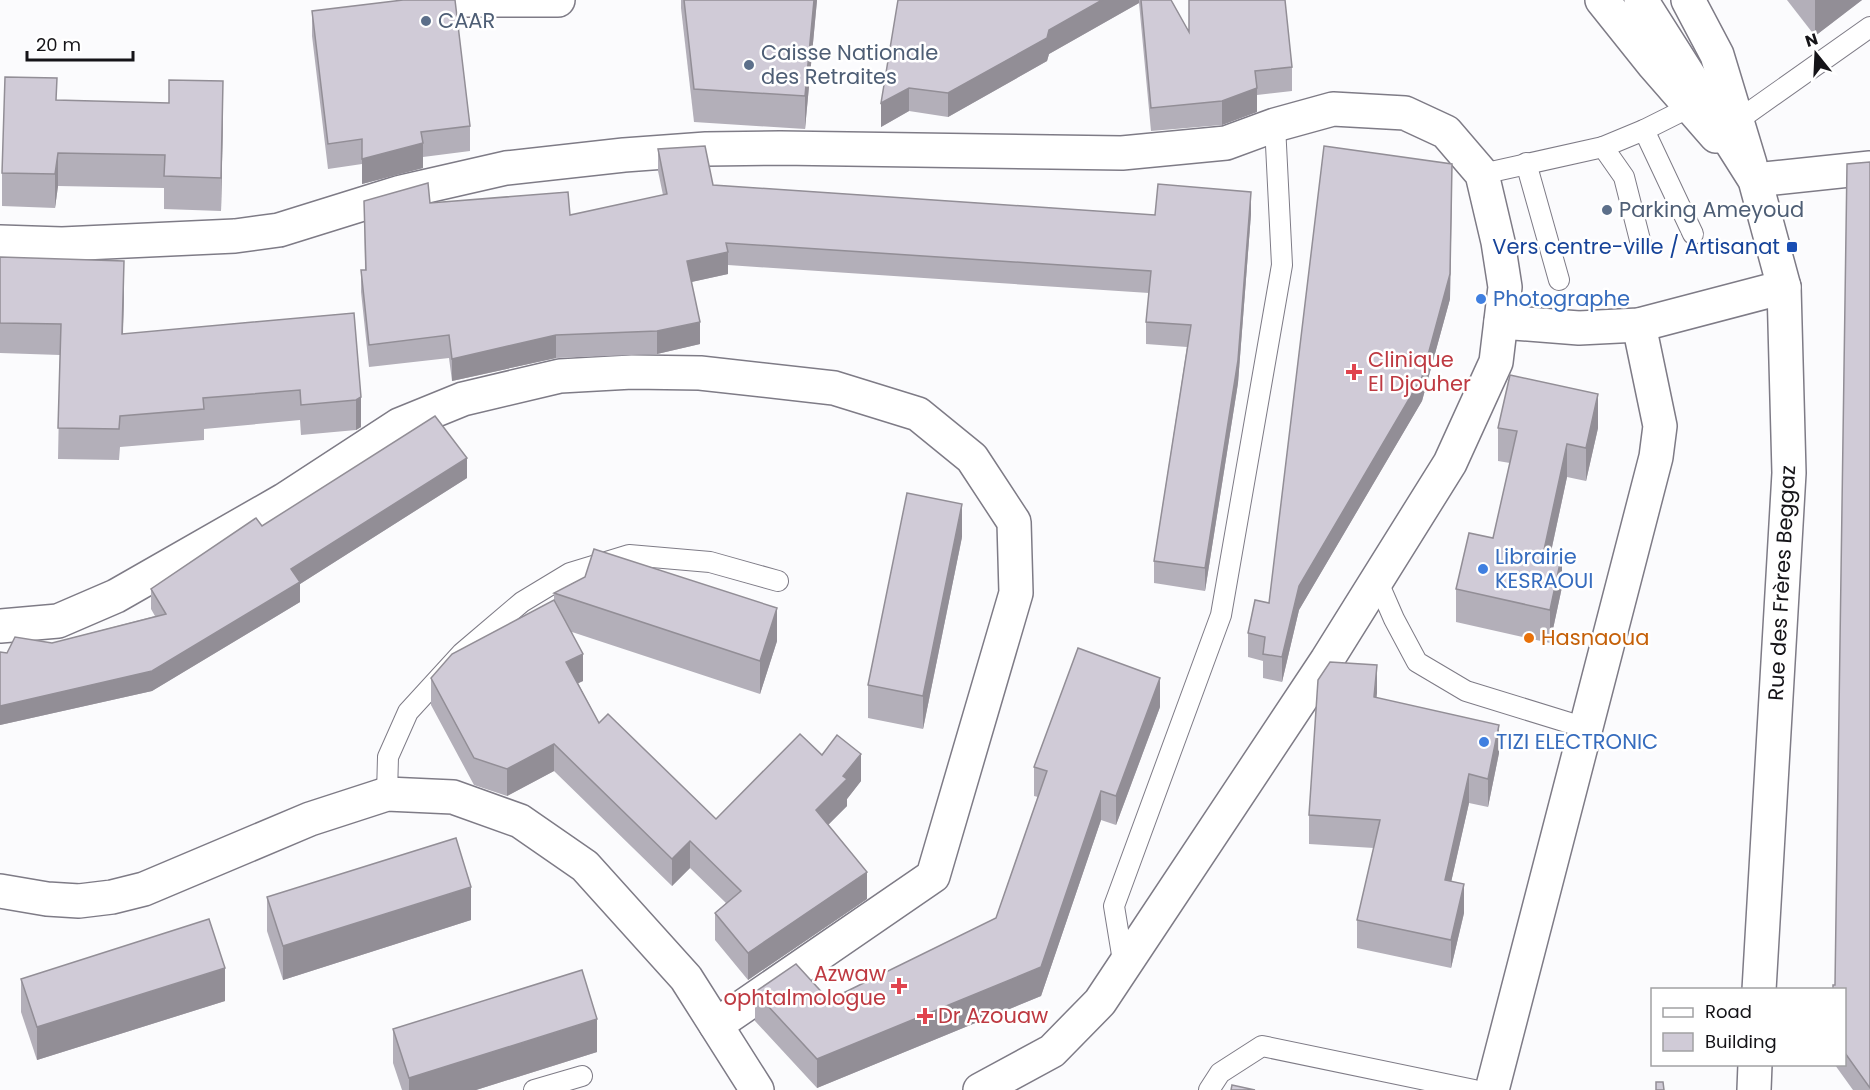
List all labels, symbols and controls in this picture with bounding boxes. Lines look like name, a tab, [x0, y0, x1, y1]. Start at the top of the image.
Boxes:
place label: CAAR	[438, 6, 495, 35]
marker: CAAR	[419, 14, 433, 28]
scale bar	[27, 24, 134, 62]
north arrow	[1786, 24, 1846, 84]
text: N	[1802, 27, 1821, 53]
text: 20 m	[36, 32, 81, 57]
place label: Caisse Nationale des Retraites	[761, 38, 938, 91]
marker: Caisse Nationale des Retraites	[742, 58, 756, 72]
place label: Parking Ameyoud	[1619, 195, 1804, 224]
marker: Parking Ameyoud	[1600, 203, 1614, 217]
place label: Vers centre-ville / Artisanat	[1492, 232, 1780, 261]
marker: Vers centre-ville / Artisanat	[1785, 240, 1799, 254]
place label: Photographe	[1493, 284, 1630, 313]
marker: Photographe	[1474, 292, 1488, 306]
place label: Clinique El Djouher	[1368, 345, 1471, 398]
marker: Clinique El Djouher	[1345, 363, 1363, 381]
street label: Rue des Frères Beggaz	[1761, 465, 1802, 701]
place label: Librairie KESRAOUI	[1495, 542, 1593, 595]
marker: Librairie KESRAOUI	[1476, 562, 1490, 576]
place label: Hasnaoua	[1541, 623, 1649, 652]
marker: Hasnaoua	[1522, 631, 1536, 645]
place label: TIZI ELECTRONIC	[1496, 727, 1658, 756]
marker: TIZI ELECTRONIC	[1477, 735, 1491, 749]
place label: Azwaw ophtalmologue	[724, 959, 886, 1012]
marker: Azwaw ophtalmologue	[890, 977, 908, 995]
legend	[1651, 988, 1846, 1066]
text: Road	[1705, 999, 1752, 1024]
place label: Dr Azouaw	[938, 1001, 1048, 1030]
marker: Dr Azouaw	[916, 1007, 934, 1025]
text: Building	[1705, 1029, 1777, 1054]

